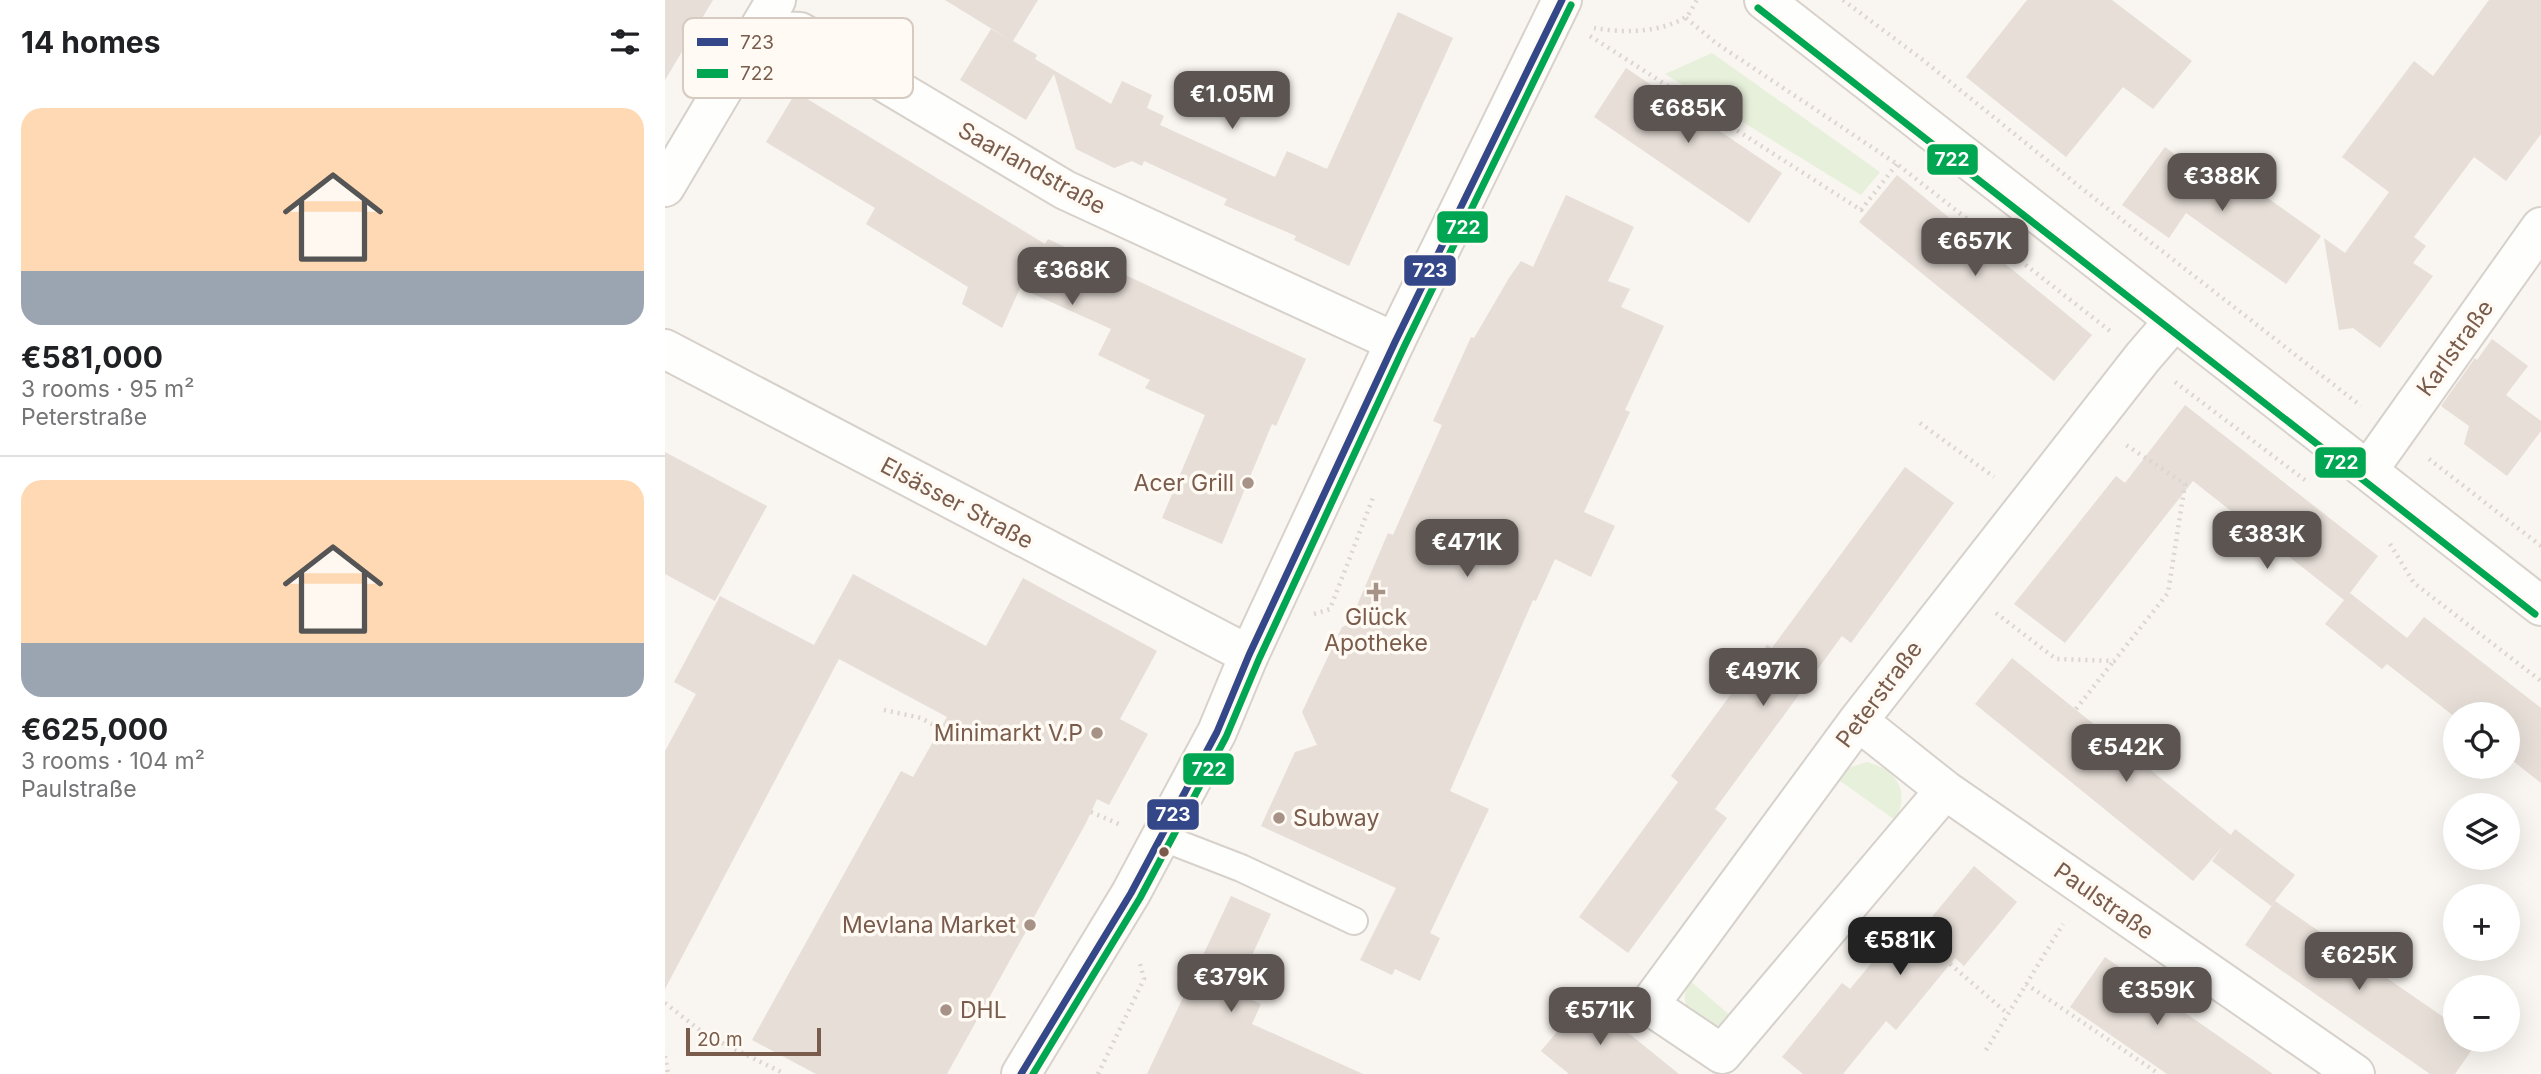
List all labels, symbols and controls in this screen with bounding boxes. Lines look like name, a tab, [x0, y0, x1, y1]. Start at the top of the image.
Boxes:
legend	[683, 18, 913, 98]
icon: filters	[606, 23, 644, 61]
text: 14 homes	[21, 24, 160, 60]
text: 723	[740, 31, 774, 54]
text: 722	[740, 62, 774, 85]
pin: €1.05M	[1175, 72, 1289, 131]
text: €1.05M	[1190, 80, 1274, 108]
pin: €685K	[1639, 86, 1737, 145]
text: €685K	[1650, 94, 1726, 122]
street label: Saarlandstraße	[953, 116, 1111, 220]
line badge: 722	[1926, 143, 1979, 176]
text: 722	[1935, 148, 1970, 171]
icon: home	[270, 154, 396, 280]
pin: €388K	[2173, 154, 2271, 213]
text: €388K	[2183, 162, 2261, 190]
line badge: 722	[1436, 210, 1489, 244]
text: 722	[1446, 216, 1481, 239]
pin: €657K	[1926, 218, 2024, 278]
text: €657K	[1937, 227, 2013, 255]
pin: €368K	[1023, 247, 1121, 307]
line badge: 723	[1403, 254, 1457, 287]
text: €368K	[1033, 256, 1111, 284]
text: 723	[1412, 259, 1448, 282]
street label: Karlstraße	[2411, 295, 2499, 401]
text: €581,000	[21, 339, 163, 375]
text: 3 rooms · 95 m²	[21, 375, 194, 403]
text: Peterstraße	[21, 403, 147, 431]
line badge: 722	[2314, 446, 2367, 479]
street label: Elsässer Straße	[876, 451, 1038, 555]
text: 722	[2324, 451, 2359, 474]
place label: Acer Grill	[1134, 469, 1234, 497]
marker: Acer Grill	[1240, 475, 1256, 491]
pin: €383K	[2218, 512, 2316, 571]
pin: €471K	[1418, 520, 1516, 579]
text: €383K	[2229, 520, 2305, 548]
icon: home	[270, 526, 396, 652]
text: €471K	[1431, 528, 1503, 556]
marker: Glück Apotheke	[1368, 584, 1384, 600]
place label: Glück Apotheke	[1324, 603, 1428, 657]
street label: Peterstraße	[1830, 635, 1928, 753]
pin: €497K	[1714, 648, 1812, 708]
text: €497K	[1725, 657, 1801, 685]
map controls	[2443, 702, 2520, 1052]
button: locate	[2443, 702, 2520, 779]
text: €625,000	[21, 711, 168, 747]
place label: Minimarkt V.P	[934, 719, 1083, 747]
pin: €542K	[2077, 724, 2175, 784]
marker: Minimarkt V.P	[1089, 725, 1105, 741]
text: €542K	[2087, 733, 2165, 761]
text: 3 rooms · 104 m²	[21, 747, 205, 775]
line badge: 722	[1182, 752, 1235, 786]
text: 722	[1192, 758, 1227, 781]
text: Paulstraße	[21, 775, 137, 803]
button: layers	[2443, 793, 2520, 870]
line badge: 723	[1146, 798, 1200, 831]
text: 723	[1155, 803, 1191, 826]
place label: Subway	[1293, 804, 1379, 832]
marker: Subway	[1271, 810, 1287, 826]
unlabelled marker	[1157, 845, 1171, 859]
street label: Paulstraße	[2049, 856, 2159, 946]
button: +	[2443, 884, 2520, 961]
place label: Mevlana Market	[842, 911, 1016, 939]
marker: Mevlana Market	[1022, 917, 1038, 933]
pin: €581K	[1851, 918, 1949, 977]
text: €581K	[1864, 926, 1936, 954]
pin: €625K	[2310, 932, 2408, 992]
text: €625K	[2321, 941, 2397, 969]
pin: €379K	[1182, 954, 1280, 1014]
text: €379K	[1193, 963, 1269, 991]
pin: €359K	[2108, 968, 2206, 1027]
button: −	[2443, 975, 2520, 1052]
text: €359K	[2119, 976, 2195, 1004]
pin: €571K	[1551, 988, 1649, 1047]
place label: DHL	[960, 996, 1007, 1024]
text: €571K	[1565, 996, 1635, 1024]
marker: DHL	[938, 1002, 954, 1018]
scale bar	[686, 1025, 821, 1057]
text: 20 m	[697, 1028, 743, 1051]

